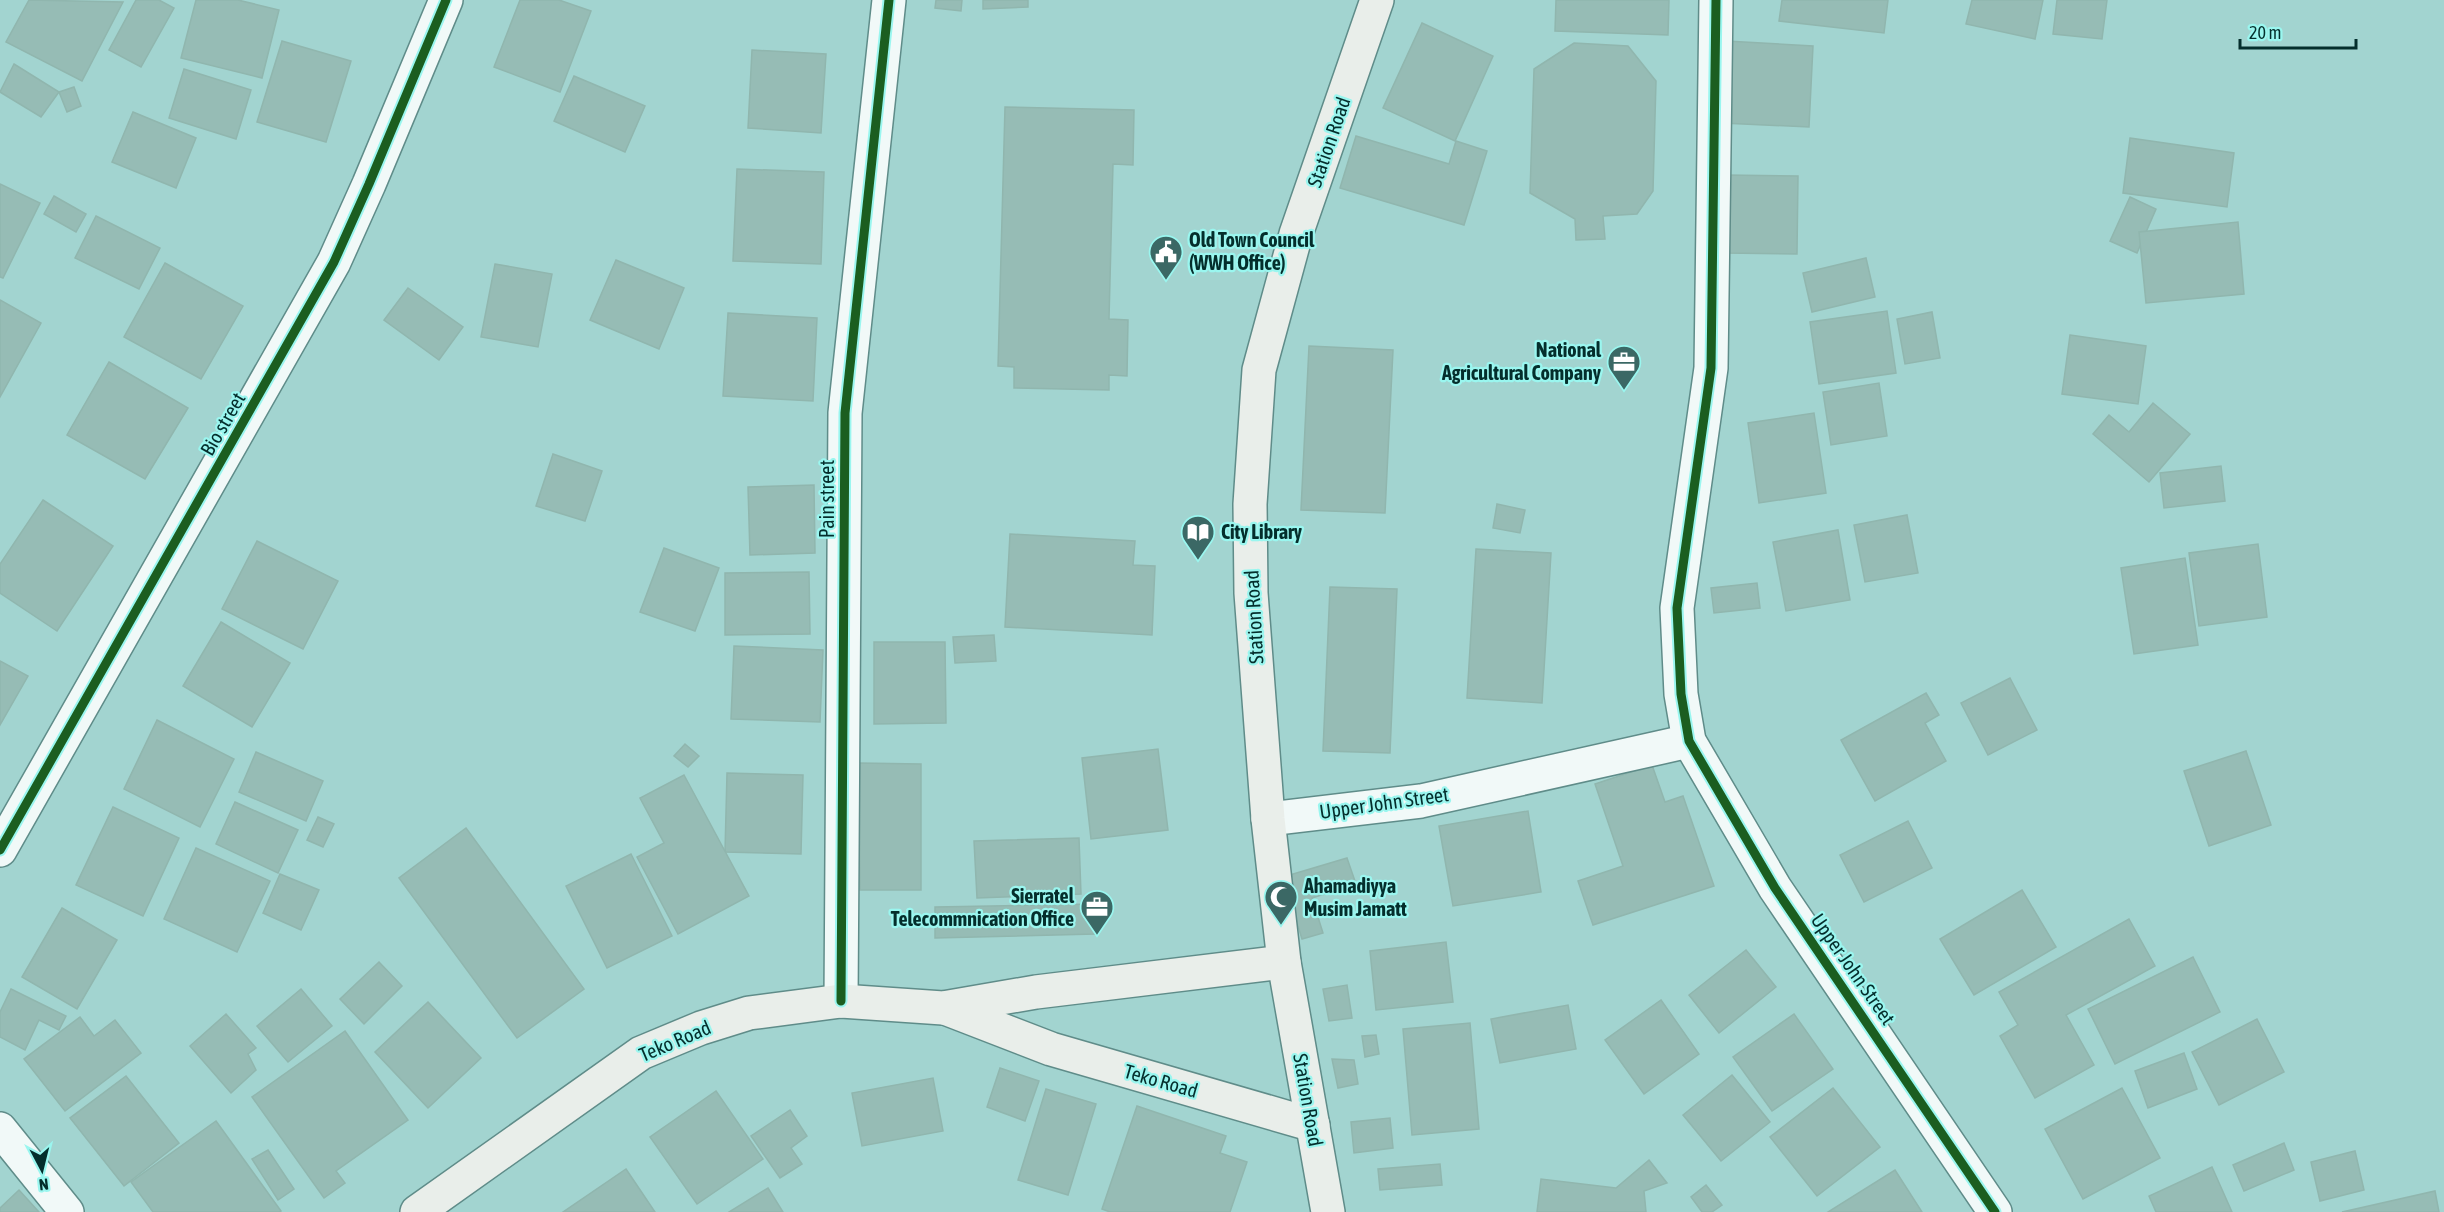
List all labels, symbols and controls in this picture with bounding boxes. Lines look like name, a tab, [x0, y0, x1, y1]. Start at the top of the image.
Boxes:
scale bar	[2240, 12, 2356, 50]
text: 20 m	[2249, 22, 2281, 43]
street label: Station Road	[1302, 94, 1355, 190]
place label: Old Town Council (WWH Office)	[1189, 228, 1315, 274]
public building icon: Old Town Council (WWH Office)	[1148, 234, 1184, 281]
place label: National Agricultural Company	[1441, 338, 1602, 384]
office icon: National Agricultural Company	[1606, 344, 1642, 391]
street label: Bio street	[195, 388, 250, 459]
street label: Pain street	[815, 460, 838, 538]
library icon: City Library	[1180, 514, 1216, 561]
place label: City Library	[1221, 520, 1303, 543]
street label: Station Road	[1240, 570, 1267, 664]
street label: Upper John Street	[1318, 782, 1450, 823]
place label: Ahamadiyya Musim Jamatt	[1303, 874, 1407, 920]
mosque icon: Ahamadiyya Musim Jamatt	[1263, 879, 1299, 926]
place label: Sierratel Telecommnication Office	[891, 884, 1075, 930]
office icon: Sierratel Telecommnication Office	[1079, 889, 1115, 936]
street label: Upper John Street	[1807, 909, 1900, 1029]
street label: Teko Road	[636, 1015, 714, 1066]
street label: Station Road	[1289, 1052, 1328, 1148]
street label: Teko Road	[1122, 1059, 1201, 1102]
north arrow	[12, 1140, 72, 1200]
text: N	[38, 1175, 50, 1194]

